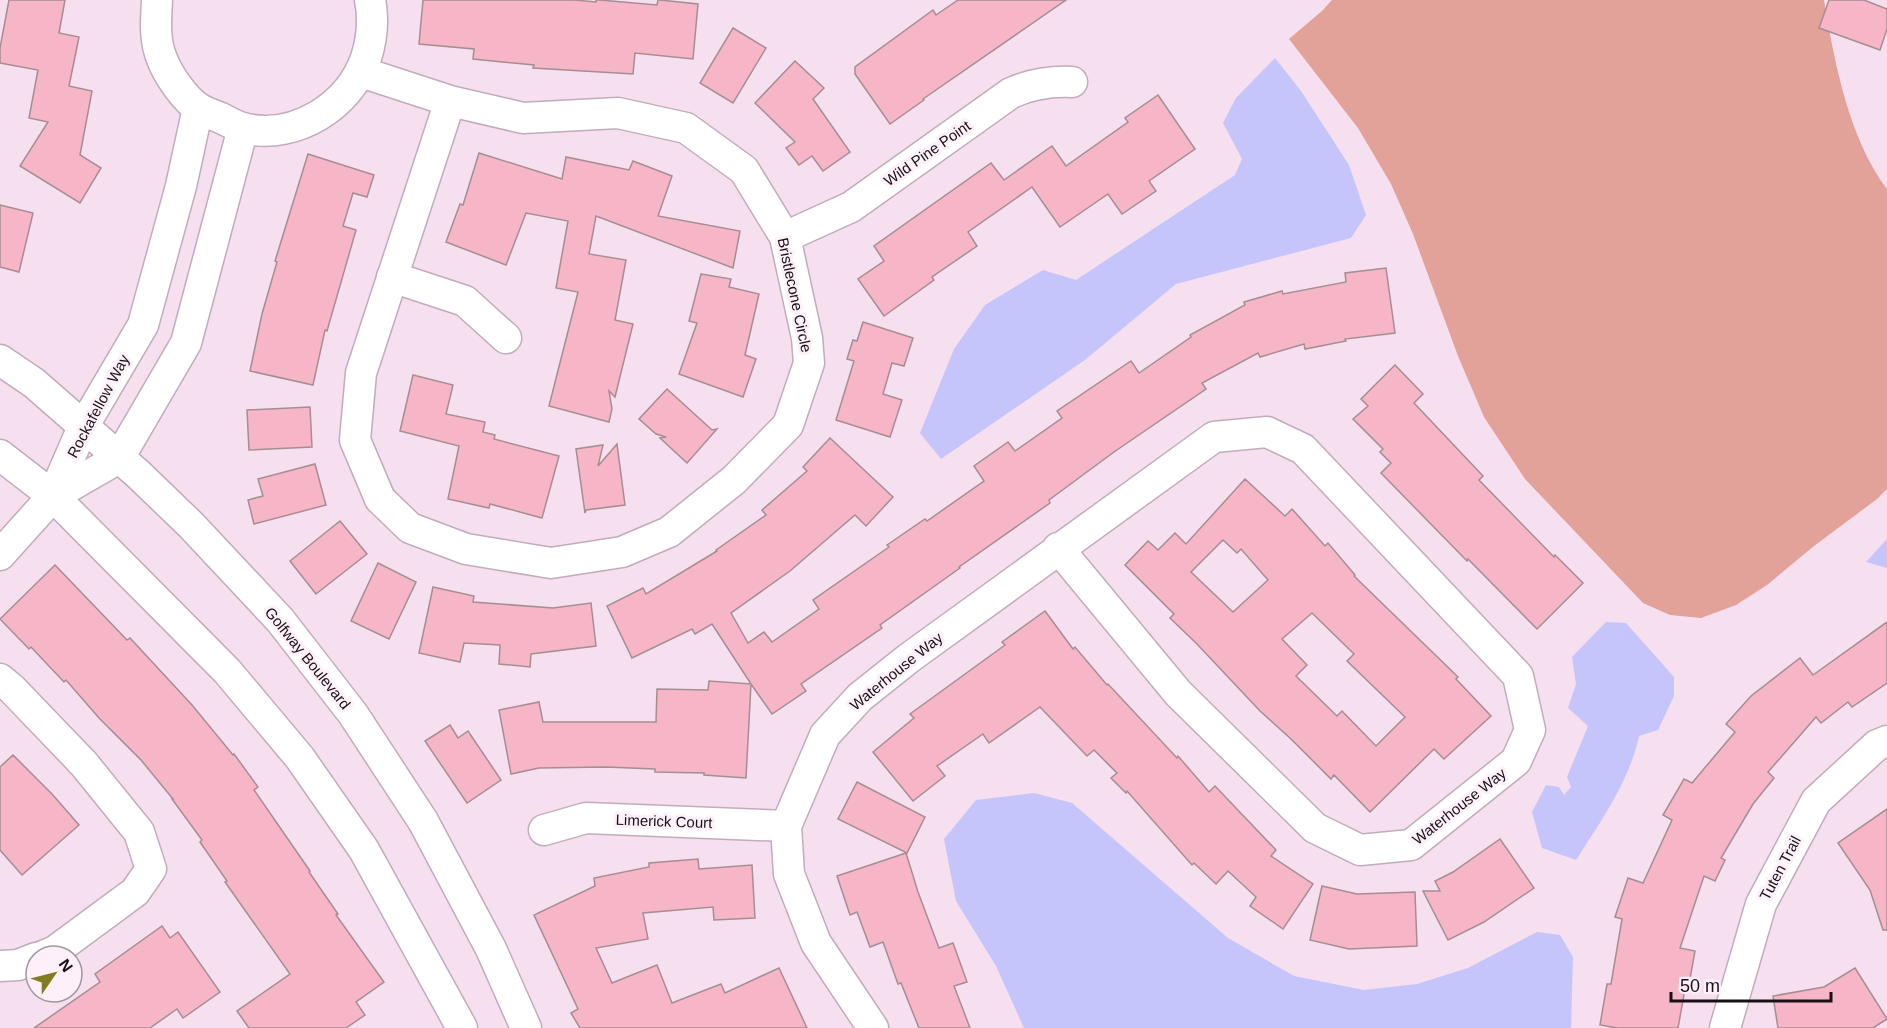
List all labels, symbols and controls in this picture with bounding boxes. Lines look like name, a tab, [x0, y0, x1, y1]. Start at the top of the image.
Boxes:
street label: Wild Pine Point	[880, 116, 974, 189]
street label: Bristlecone Circle	[775, 236, 815, 354]
street label: Rockafellow Way	[64, 351, 133, 461]
street label: Golfway Boulevard	[262, 604, 354, 712]
street label: Waterhouse Way	[846, 628, 946, 713]
street label: Waterhouse Way	[1409, 764, 1510, 848]
street label: Limerick Court	[615, 811, 713, 831]
street label: Tuten Trail	[1756, 833, 1804, 903]
north arrow	[24, 944, 84, 1004]
text: N	[56, 956, 76, 975]
scale bar	[1671, 965, 1832, 1003]
text: 50 m	[1680, 976, 1720, 996]

